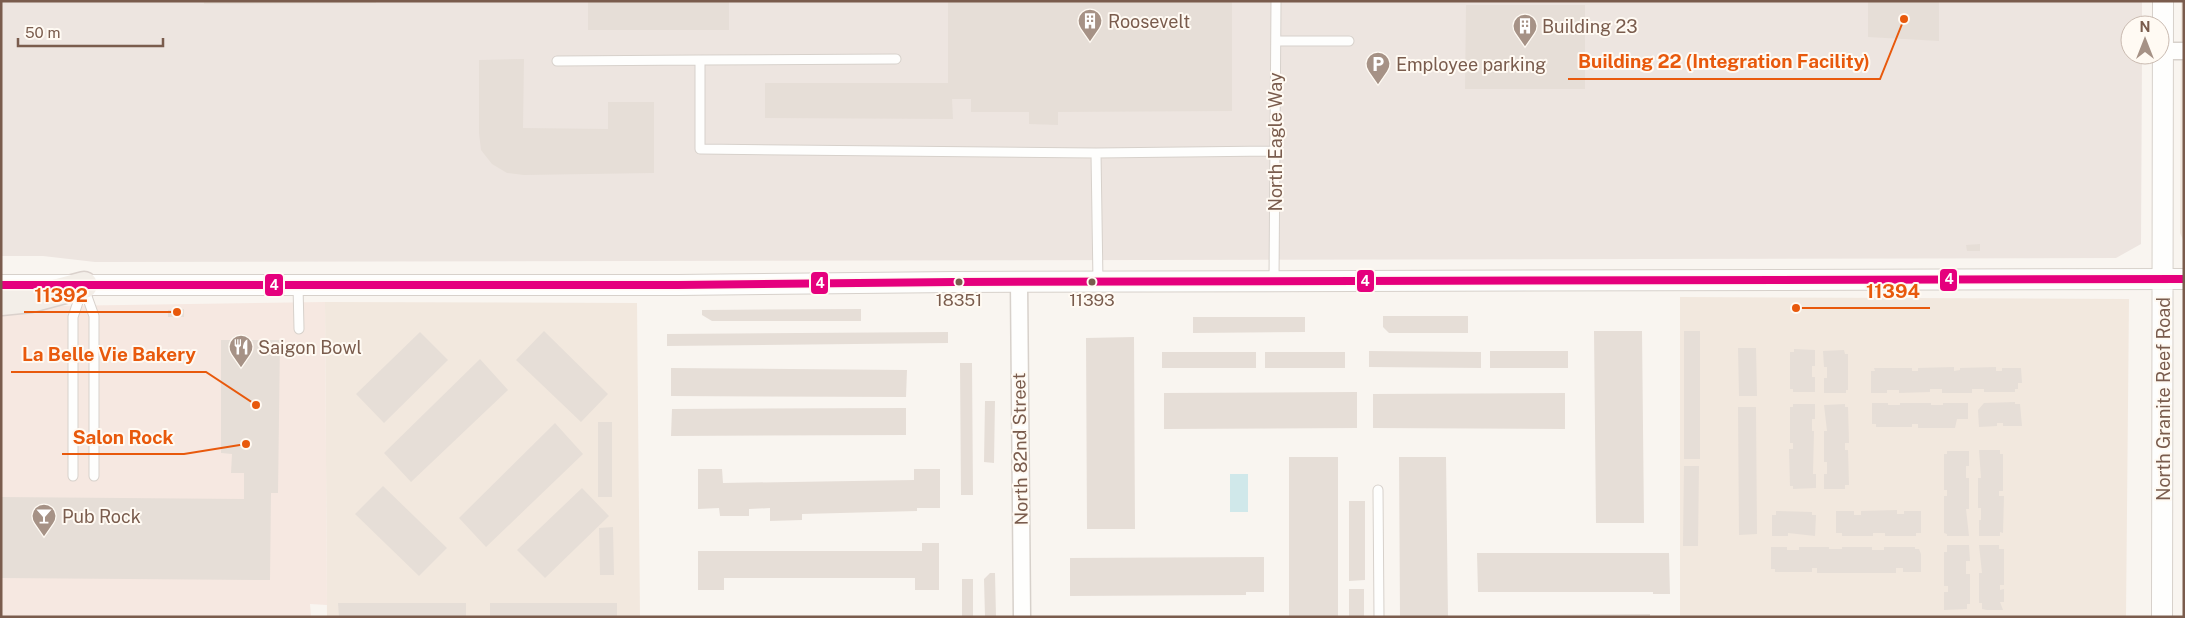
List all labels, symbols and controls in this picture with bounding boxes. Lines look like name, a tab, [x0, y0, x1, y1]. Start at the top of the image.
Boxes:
building icon: Roosevelt	[1077, 8, 1103, 42]
place label: Roosevelt	[1108, 11, 1190, 32]
building icon: Building 23	[1512, 13, 1538, 47]
scale bar	[18, 15, 162, 47]
north arrow	[2120, 15, 2170, 65]
place label: Building 23	[1542, 16, 1638, 37]
text: N	[2140, 19, 2150, 35]
text: 50 m	[25, 24, 60, 41]
callout: Building 22 (Integration Facility)	[1568, 45, 1880, 79]
text: Building 22 (Integration Facility)	[1578, 50, 1870, 72]
parking icon: Employee parking	[1365, 51, 1391, 85]
place label: Employee parking	[1396, 54, 1546, 75]
street label: North Eagle Way	[1265, 72, 1286, 212]
line badge: 4	[1939, 268, 1958, 292]
line badge: 4	[1356, 269, 1375, 293]
line badge: 4	[810, 271, 829, 295]
text: 4	[1944, 271, 1954, 287]
line badge: 4	[264, 273, 284, 297]
text: 4	[1360, 273, 1370, 289]
callout: 11394	[1856, 274, 1930, 308]
text: 4	[815, 275, 825, 291]
text: 4	[269, 277, 279, 293]
marker: 18351	[954, 277, 964, 287]
marker: 11393	[1087, 277, 1097, 287]
callout: 11392	[24, 278, 97, 312]
text: 11394	[1866, 280, 1920, 302]
text: 11392	[34, 284, 88, 306]
place label: 18351	[936, 290, 982, 310]
place label: 11393	[1069, 290, 1115, 310]
street label: North Granite Reef Road	[2153, 297, 2174, 501]
restaurant icon: Saigon Bowl	[228, 334, 254, 368]
place label: Saigon Bowl	[258, 337, 362, 358]
callout: La Belle Vie Bakery	[11, 338, 206, 372]
text: La Belle Vie Bakery	[22, 343, 196, 365]
street label: North 82nd Street	[1008, 373, 1032, 525]
callout: Salon Rock	[62, 420, 184, 454]
text: Salon Rock	[72, 426, 174, 448]
bar icon: Pub Rock	[31, 503, 57, 537]
place label: Pub Rock	[62, 506, 141, 527]

